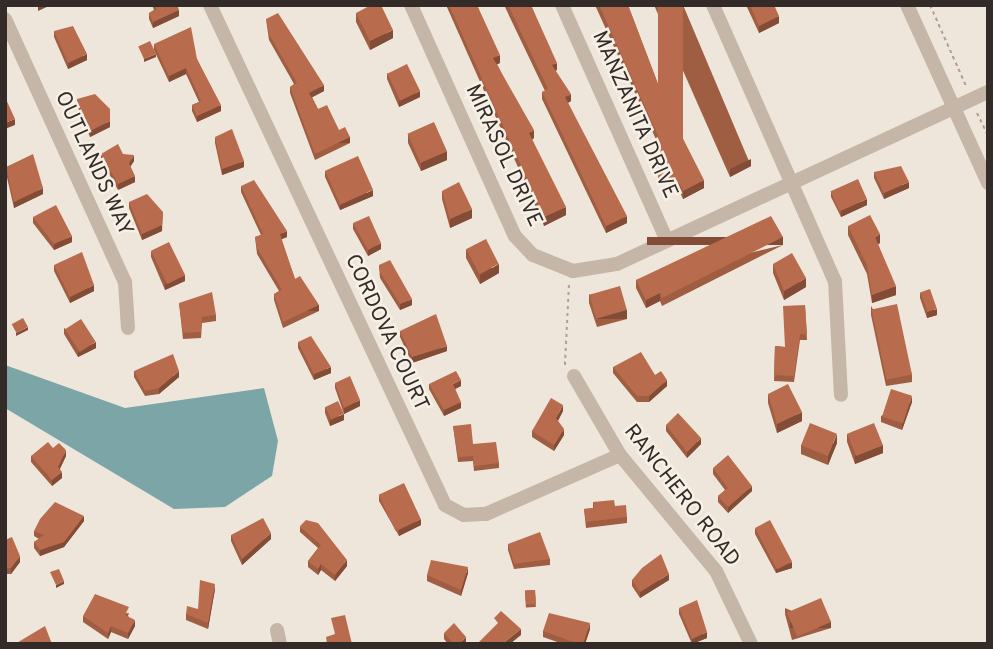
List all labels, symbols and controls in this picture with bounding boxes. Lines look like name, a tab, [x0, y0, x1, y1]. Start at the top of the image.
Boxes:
street label: MANZANITA DRIVE	[586, 27, 682, 203]
street label: MIRASOL DRIVE	[459, 81, 547, 231]
street label: OUTLANDS WAY	[48, 87, 138, 241]
street label: CORDOVA COURT	[338, 250, 434, 416]
street label: RANCHERO ROAD	[618, 420, 744, 572]

